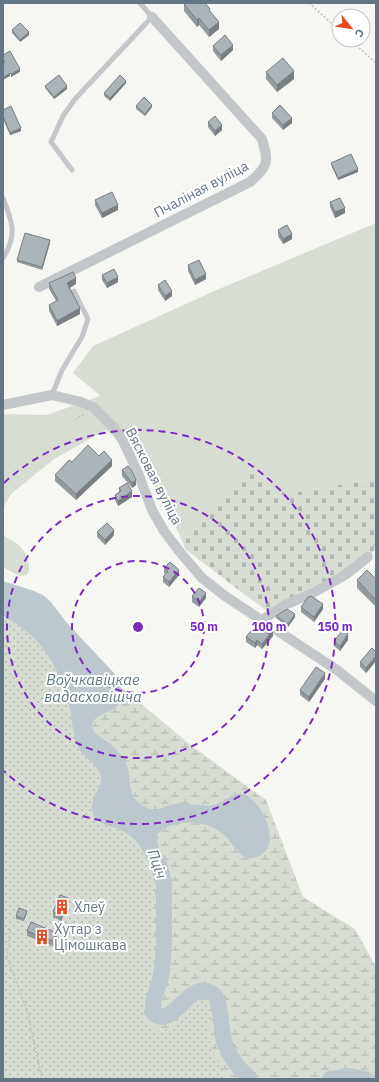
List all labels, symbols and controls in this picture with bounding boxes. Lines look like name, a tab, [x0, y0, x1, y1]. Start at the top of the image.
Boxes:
north arrow	[331, 8, 371, 48]
text: С	[352, 26, 368, 40]
street label: Пчаліная вуліца	[151, 156, 252, 221]
street label: Вясковая вуліца	[122, 424, 186, 528]
text: 50 m	[190, 619, 218, 634]
text: 100 m	[251, 619, 287, 634]
text: 150 m	[317, 619, 353, 634]
centre of rings	[131, 620, 145, 634]
water label: Воўчкавіцкае вадасховішча	[44, 670, 142, 706]
water label: Пціч	[143, 846, 172, 881]
building icon: Хлеў	[53, 898, 71, 916]
place label: Хлеў	[74, 898, 105, 916]
place label: Хутар з Цімошкава	[54, 920, 127, 954]
building icon: Хутар з Цімошкава	[33, 928, 51, 946]

